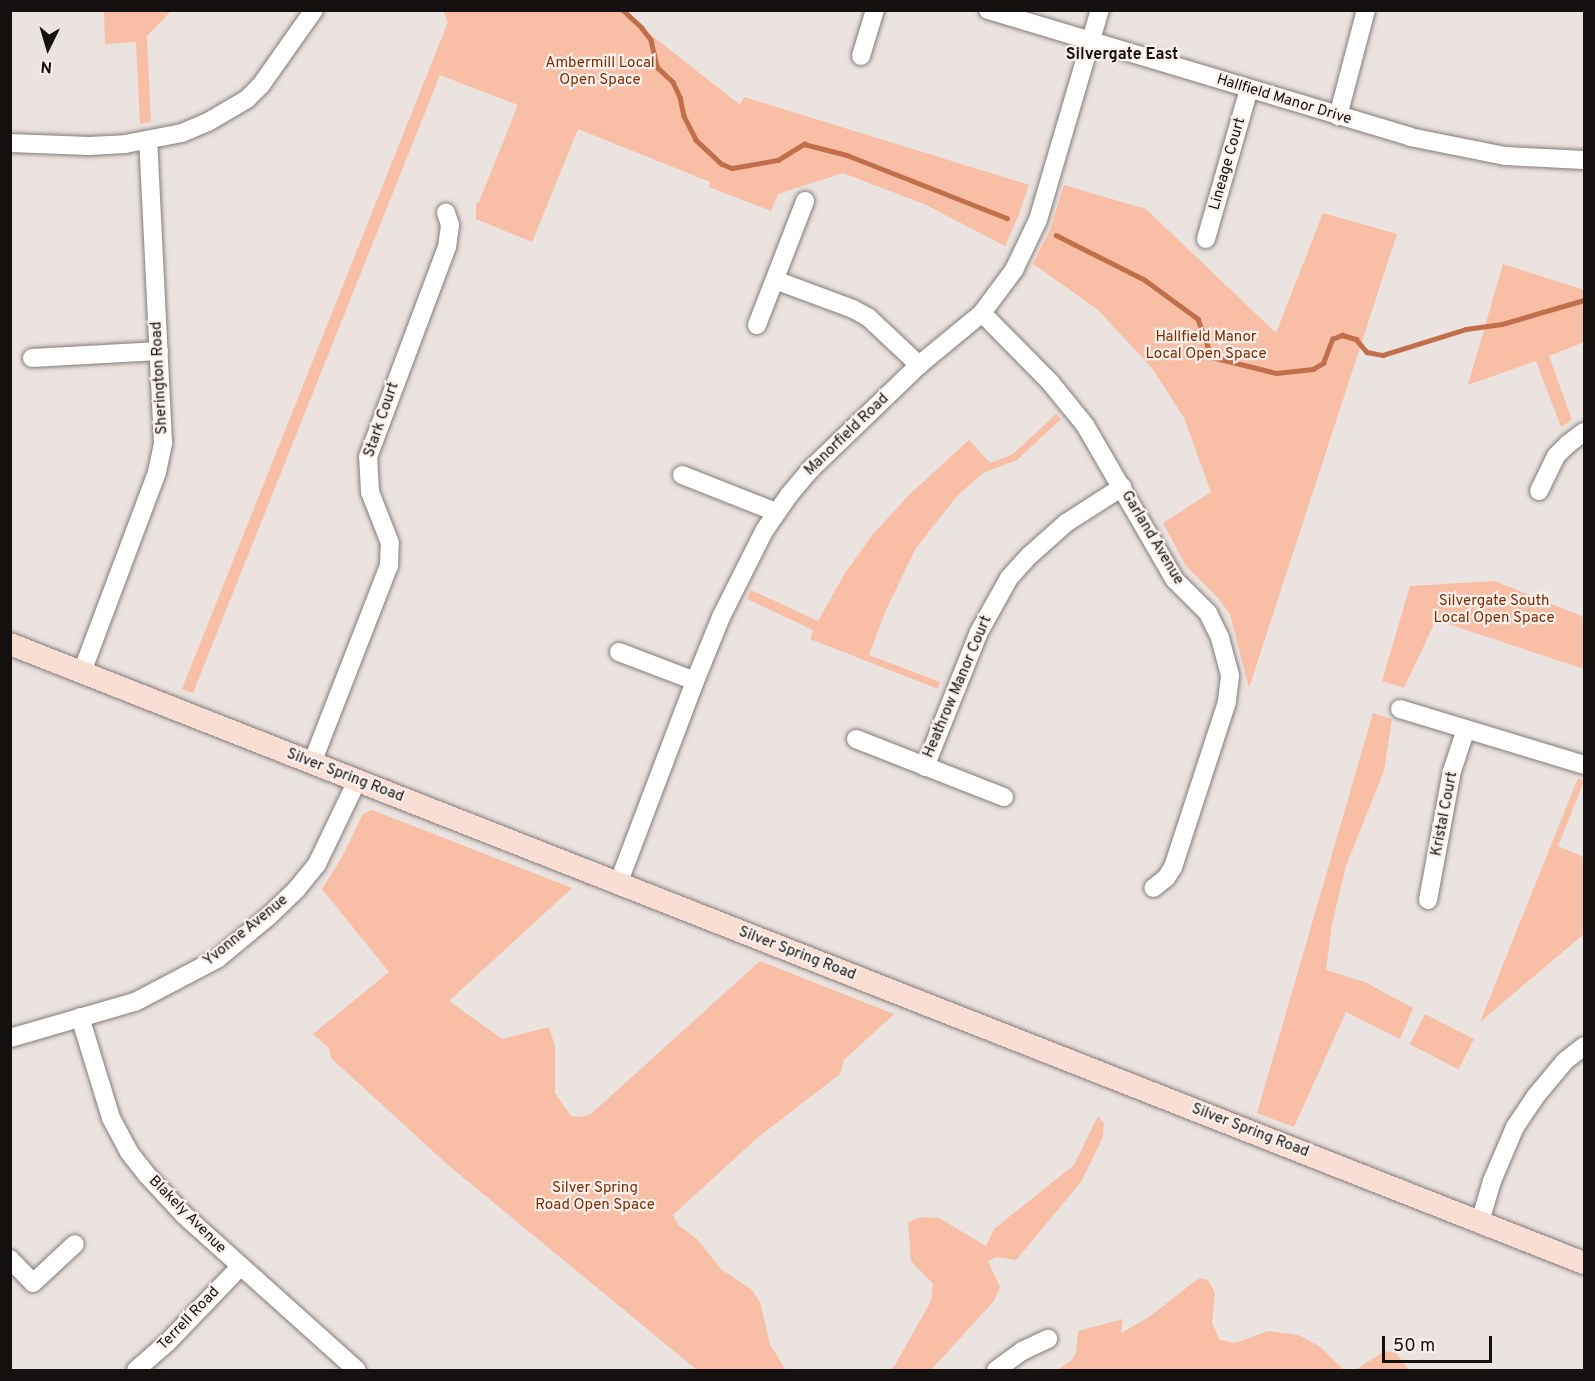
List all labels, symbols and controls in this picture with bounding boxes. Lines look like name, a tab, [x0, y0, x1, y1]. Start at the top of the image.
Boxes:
north arrow	[18, 18, 78, 78]
district label: Silvergate East	[1066, 45, 1178, 65]
park label: Ambermill Local Open Space	[545, 54, 655, 89]
text: N	[40, 55, 53, 76]
street label: Hallfield Manor Drive	[1214, 71, 1354, 129]
street label: Lineage Court	[1206, 116, 1250, 212]
street label: Sherington Road	[148, 321, 172, 435]
park label: Hallfield Manor Local Open Space	[1145, 328, 1267, 363]
street label: Stark Court	[361, 380, 403, 460]
street label: Manorfield Road	[801, 390, 893, 480]
street label: Garland Avenue	[1117, 488, 1187, 588]
park label: Silvergate South Local Open Space	[1433, 592, 1555, 627]
street label: Heathrow Manor Court	[920, 613, 996, 761]
street label: Silver Spring Road	[284, 745, 406, 807]
street label: Kristal Court	[1428, 770, 1462, 858]
street label: Yvonne Avenue	[200, 891, 292, 971]
street label: Silver Spring Road	[736, 923, 858, 985]
street label: Silver Spring Road	[1189, 1100, 1311, 1162]
street label: Blakely Avenue	[144, 1172, 230, 1258]
park label: Silver Spring Road Open Space	[535, 1179, 655, 1214]
street label: Terrell Road	[154, 1284, 224, 1354]
scale bar	[1385, 1324, 1494, 1362]
text: 50 m	[1393, 1335, 1435, 1358]

